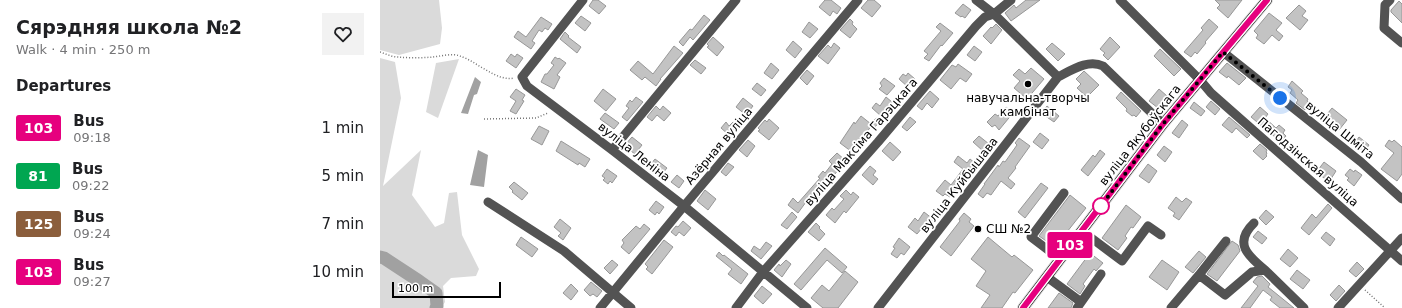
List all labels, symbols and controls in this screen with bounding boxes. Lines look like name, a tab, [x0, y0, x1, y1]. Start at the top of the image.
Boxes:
button: heart	[322, 13, 364, 55]
text: Сярэдняя школа №2	[16, 16, 242, 38]
text: Walk · 4 min · 250 m	[16, 42, 150, 57]
street label: вуліца Максіма Гарэцкага	[802, 75, 920, 209]
text: Departures	[16, 77, 111, 95]
marker: навучальна-творчы камбінат	[1023, 79, 1033, 89]
street label: вуліца Якубоўскага	[1096, 82, 1184, 188]
your location	[1270, 88, 1290, 108]
place label: навучальна-творчы камбінат	[966, 91, 1090, 119]
street label: вуліца Шміта	[1303, 98, 1377, 162]
street label: Азёрная вуліца	[683, 105, 755, 187]
text: Bus	[73, 112, 104, 130]
street label: Пагодзінская вуліца	[1255, 114, 1361, 210]
text: 1 min	[321, 119, 364, 137]
text: 103	[24, 120, 53, 136]
street label: вуліца Леніна	[595, 120, 673, 184]
text: 09:18	[73, 130, 111, 145]
street label: вуліца Куйбышава	[917, 134, 1001, 236]
text: Bus	[72, 160, 103, 178]
text: 5 min	[321, 167, 364, 185]
text: 81	[28, 168, 48, 184]
text: 09:22	[72, 178, 109, 193]
unlabelled marker	[1092, 197, 1110, 215]
text: Bus	[73, 208, 104, 226]
text: 7 min	[321, 215, 364, 233]
text: 125	[24, 216, 53, 232]
place label: СШ №2	[986, 222, 1031, 236]
marker: СШ №2	[973, 224, 983, 234]
text: 09:24	[73, 226, 111, 241]
line badge: 103	[1047, 232, 1093, 258]
text: 103	[1055, 237, 1085, 253]
text: Bus	[73, 256, 104, 274]
text: 10 min	[312, 263, 364, 281]
text: 103	[24, 264, 53, 280]
text: 09:27	[73, 274, 111, 289]
scale bar	[392, 280, 501, 299]
text: 100 m	[398, 282, 433, 295]

